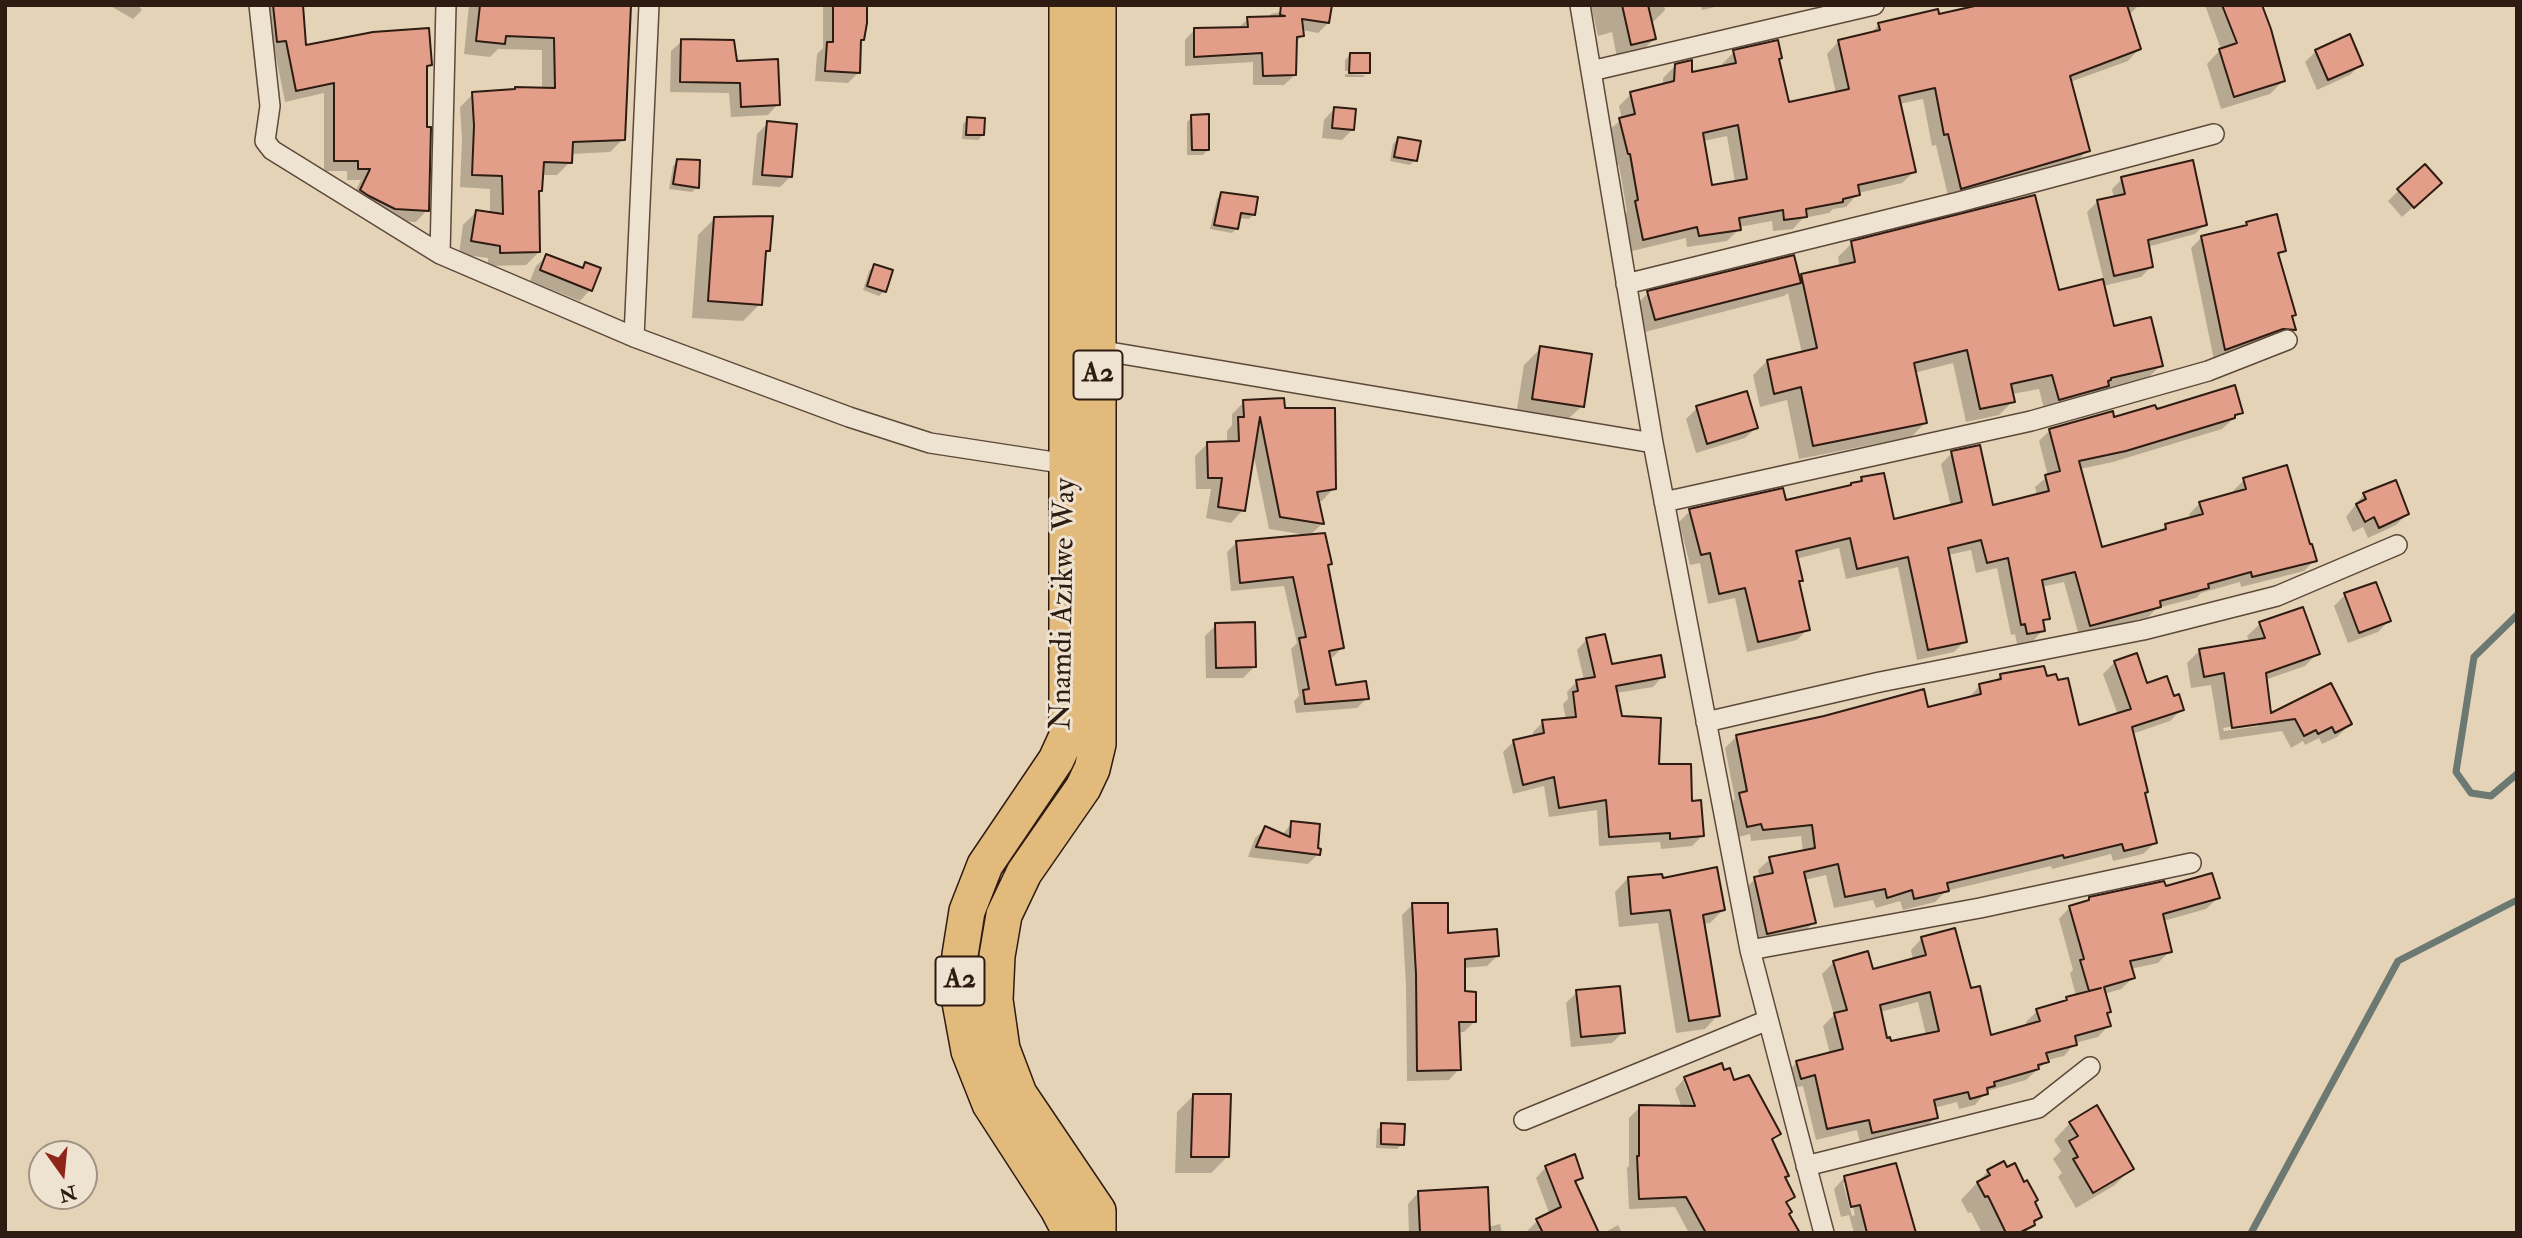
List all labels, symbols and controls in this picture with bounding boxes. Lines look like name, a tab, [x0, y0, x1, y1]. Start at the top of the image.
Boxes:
road number: A2	[1074, 350, 1122, 400]
street label: Nnamdi Azikwe Way	[1045, 478, 1085, 730]
road number: A2	[936, 956, 984, 1006]
north arrow	[28, 1140, 98, 1210]
text: N	[57, 1180, 79, 1207]

